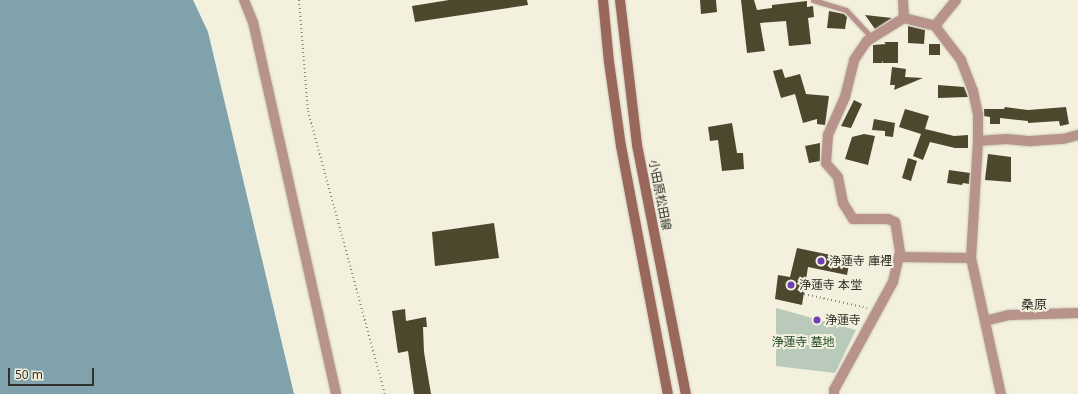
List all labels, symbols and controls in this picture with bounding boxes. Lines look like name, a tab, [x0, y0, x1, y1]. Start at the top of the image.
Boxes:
street label: 小田原松田線	[646, 158, 674, 232]
place label: 浄蓮寺 庫裡	[829, 254, 892, 268]
marker: 浄蓮寺 庫裡	[816, 256, 826, 266]
place label: 浄蓮寺 本堂	[799, 278, 862, 292]
marker: 浄蓮寺 本堂	[786, 280, 796, 290]
district label: 桑原	[1021, 296, 1047, 312]
place label: 浄蓮寺	[825, 313, 861, 327]
marker: 浄蓮寺	[812, 315, 822, 325]
park label: 浄蓮寺 墓地	[771, 335, 835, 349]
scale bar	[10, 360, 96, 386]
text: 50 m	[15, 366, 43, 383]

